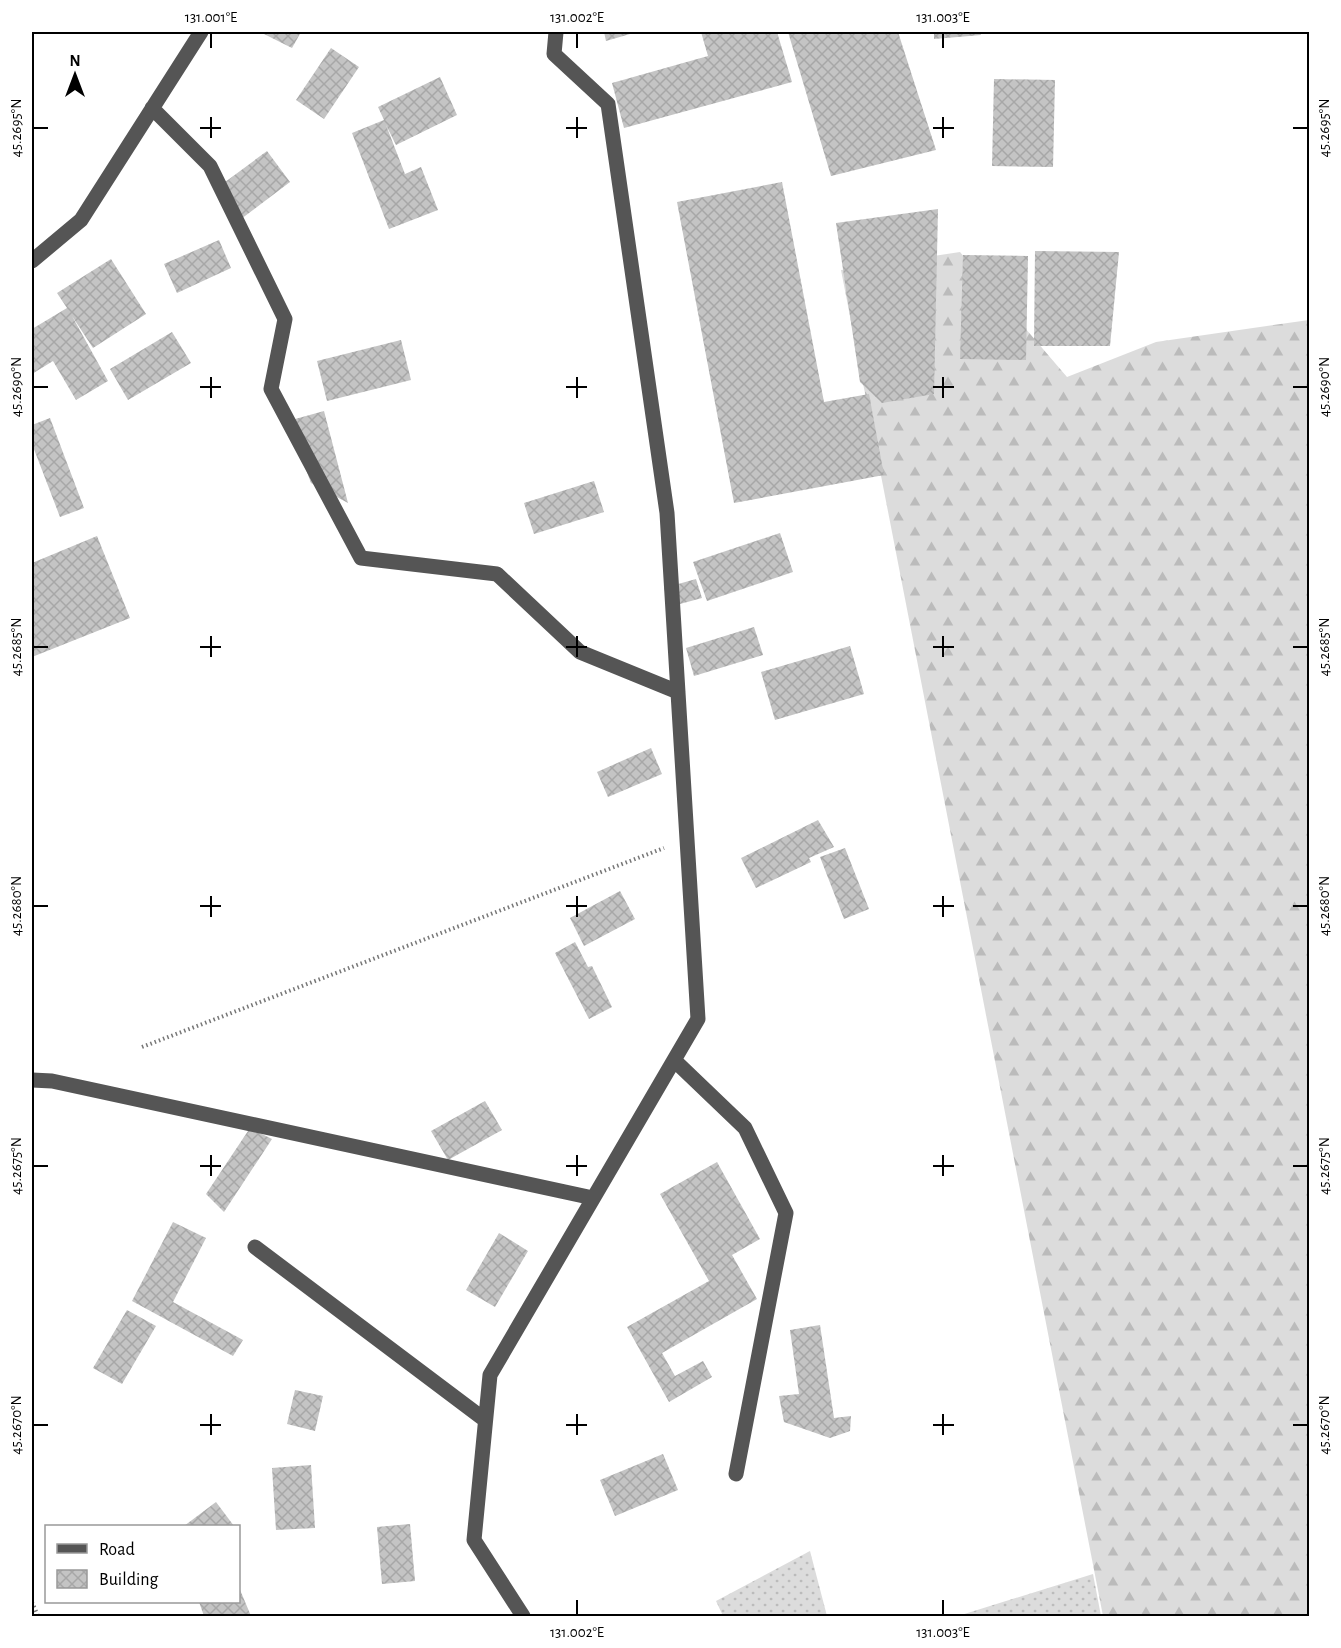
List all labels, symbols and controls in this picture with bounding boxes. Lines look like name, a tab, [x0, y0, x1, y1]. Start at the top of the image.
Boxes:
text: 131.001°E	[185, 10, 237, 25]
text: 131.002°E	[550, 10, 604, 25]
text: 131.003°E	[916, 10, 970, 25]
north arrow	[45, 45, 105, 105]
text: N	[69, 53, 81, 69]
text: 45.2695°N	[9, 99, 24, 157]
text: 45.2695°N	[1317, 99, 1332, 157]
text: 45.2690°N	[9, 357, 24, 417]
text: 45.2690°N	[1317, 357, 1332, 417]
text: 45.2685°N	[9, 618, 24, 676]
text: 45.2685°N	[1317, 618, 1332, 676]
text: 45.2680°N	[9, 876, 24, 936]
text: 45.2680°N	[1317, 876, 1332, 936]
text: 45.2675°N	[9, 1137, 24, 1195]
text: 45.2675°N	[1317, 1137, 1332, 1195]
text: 45.2670°N	[9, 1395, 24, 1455]
text: 45.2670°N	[1317, 1395, 1332, 1455]
legend	[45, 1525, 240, 1603]
text: Road	[99, 1541, 135, 1559]
text: Building	[99, 1571, 159, 1589]
text: 131.002°E	[550, 1625, 604, 1640]
text: 131.003°E	[916, 1625, 970, 1640]

